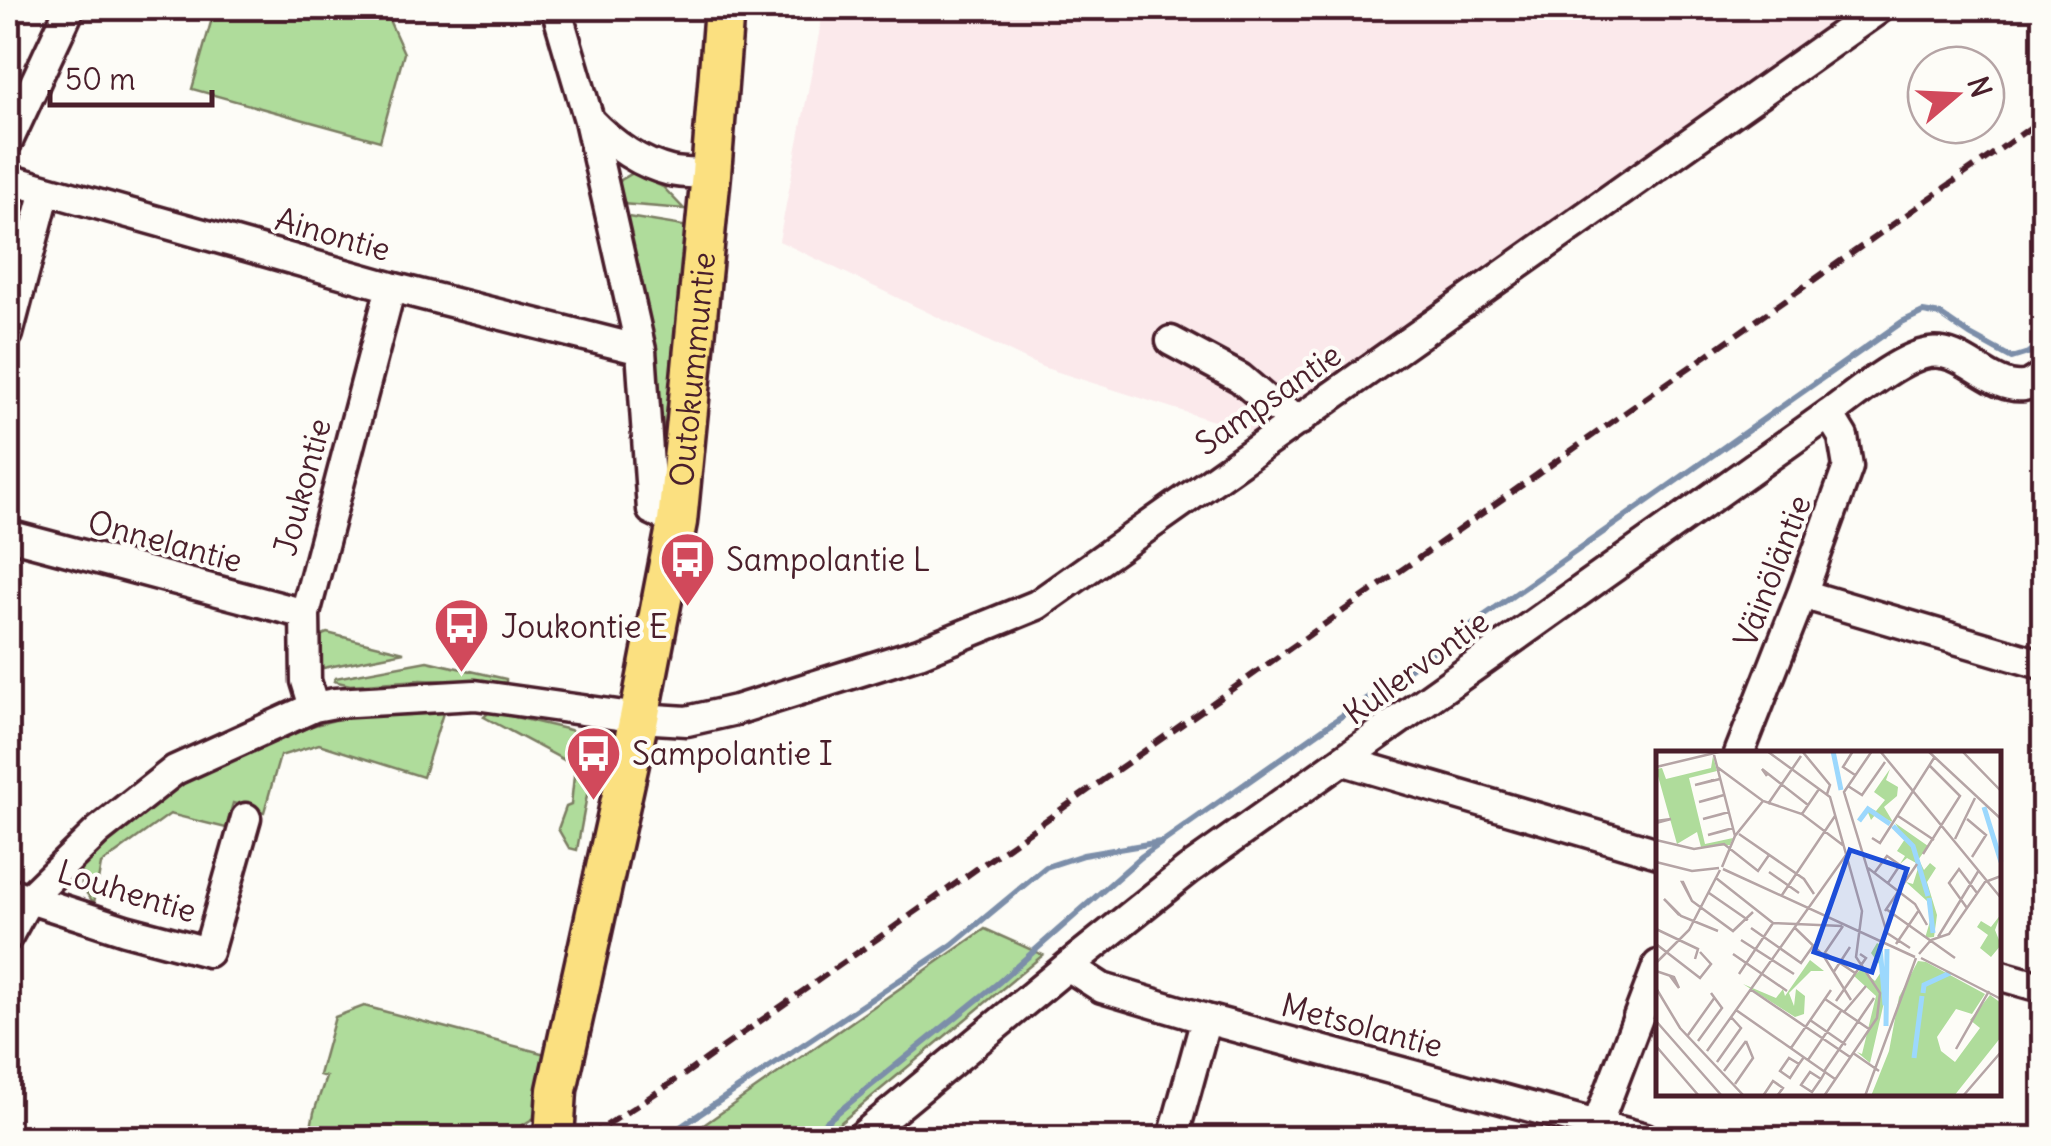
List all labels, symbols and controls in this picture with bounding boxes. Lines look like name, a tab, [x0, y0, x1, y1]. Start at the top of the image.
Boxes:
scale bar	[50, 45, 212, 107]
north arrow	[1906, 45, 2006, 145]
text: 50 m	[65, 60, 135, 98]
text: N	[1959, 72, 2000, 102]
street label: Ainontie	[271, 198, 395, 270]
street label: Outokummuntie	[660, 250, 724, 489]
street label: Sampsantie	[1187, 334, 1349, 464]
street label: Joukontie	[264, 414, 340, 560]
street label: Väinöläntie	[1724, 489, 1820, 653]
street label: Onnelantie	[83, 501, 247, 581]
bus stop icon: Sampolantie L	[657, 529, 717, 608]
place label: Sampolantie L	[726, 539, 930, 580]
bus stop icon: Joukontie E	[432, 596, 492, 675]
street label: Kullervontie	[1335, 601, 1497, 733]
place label: Joukontie E	[501, 606, 668, 647]
bus stop icon: Sampolantie I	[563, 723, 623, 802]
place label: Sampolantie I	[632, 733, 833, 774]
inset map	[1656, 751, 2001, 1096]
street label: Louhentie	[53, 851, 201, 931]
street label: Metsolantie	[1277, 984, 1447, 1066]

